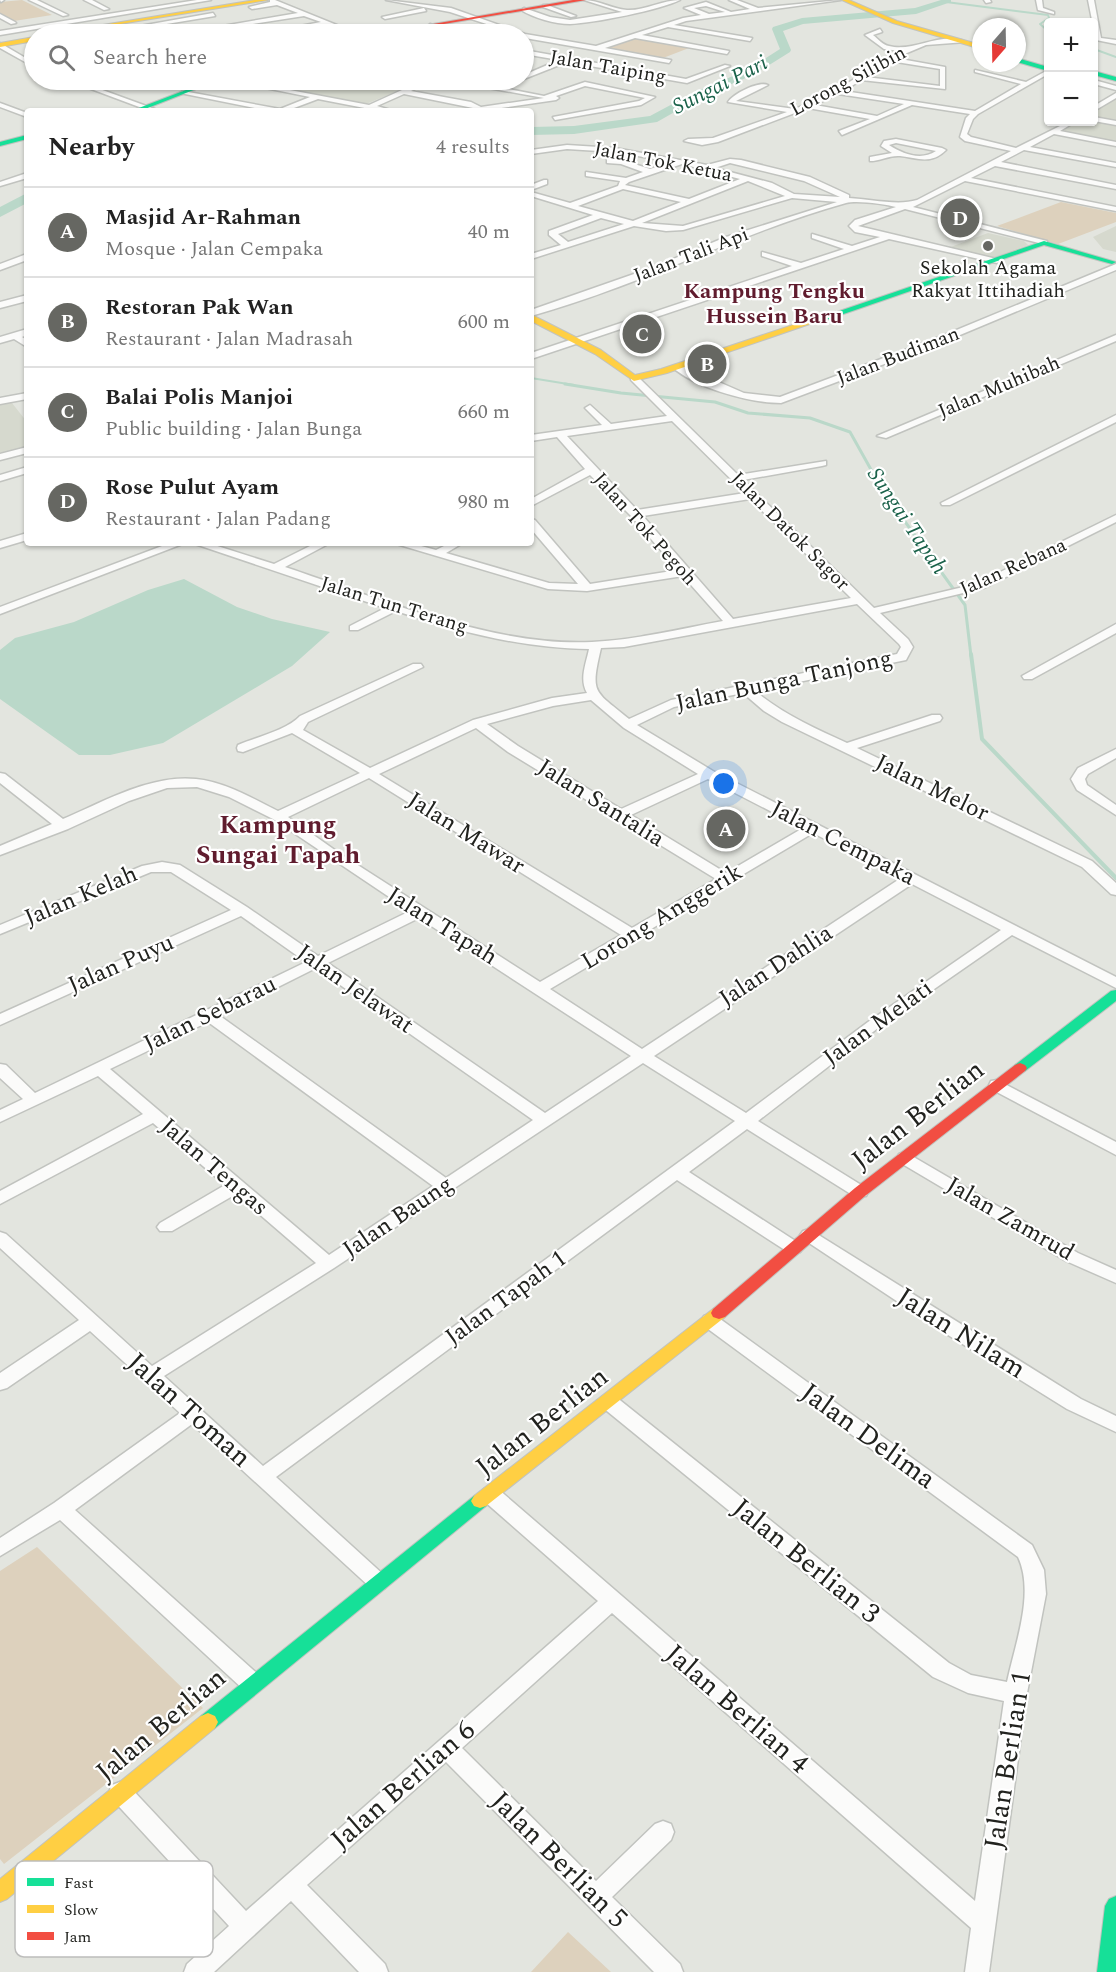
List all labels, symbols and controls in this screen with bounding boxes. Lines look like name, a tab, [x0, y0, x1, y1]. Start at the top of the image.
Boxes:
north arrow	[972, 18, 1026, 72]
map controls	[1044, 18, 1098, 126]
button: +	[1044, 18, 1098, 72]
search box	[24, 24, 534, 90]
street label: Lorong Silibin	[785, 38, 911, 124]
icon: search	[45, 41, 78, 74]
text: Search here	[93, 41, 207, 74]
street label: Jalan Taiping	[547, 42, 669, 92]
water label: Sungai Pari	[666, 47, 774, 123]
button: −	[1044, 72, 1098, 126]
text: Nearby	[48, 127, 134, 167]
text: 4 results	[436, 132, 510, 162]
street label: Jalan Tok Ketua	[591, 134, 735, 190]
pin: D	[940, 196, 980, 240]
text: Masjid Ar-Rahman	[105, 201, 301, 234]
text: A	[60, 217, 75, 247]
text: 40 m	[468, 217, 510, 247]
street label: Jalan Tali Api	[629, 219, 753, 291]
text: Mosque · Jalan Cempaka	[105, 234, 323, 264]
marker: Sekolah Agama Rakyat Ittihadiah	[981, 239, 995, 253]
place label: Sekolah Agama Rakyat Ittihadiah	[911, 253, 1065, 306]
district label: Kampung Tengku Hussein Baru	[683, 275, 865, 333]
text: Restoran Pak Wan	[105, 291, 294, 324]
text: B	[60, 307, 75, 337]
text: 600 m	[458, 307, 510, 337]
pin: C	[622, 312, 662, 356]
street label: Jalan Budiman	[832, 319, 964, 393]
text: Restaurant · Jalan Madrasah	[105, 324, 353, 354]
pin: B	[688, 342, 726, 386]
street label: Jalan Muhibah	[933, 348, 1065, 426]
text: Balai Polis Manjoi	[105, 381, 293, 414]
text: C	[60, 397, 75, 427]
text: 660 m	[458, 397, 510, 427]
text: Public building · Jalan Bunga	[105, 414, 362, 444]
water label: Sungai Tapah	[859, 461, 955, 581]
street label: Jalan Datok Sagor	[723, 464, 857, 598]
street label: Jalan Tok Pegoh	[586, 466, 704, 592]
text: Rose Pulut Ayam	[105, 471, 279, 504]
text: D	[59, 487, 76, 517]
text: 980 m	[458, 487, 510, 517]
text: Restaurant · Jalan Padang	[105, 504, 331, 534]
street label: Jalan Rebana	[955, 530, 1072, 604]
street label: Jalan Tun Terang	[317, 568, 471, 642]
street label: Jalan Bunga Tanjong	[672, 640, 896, 722]
street label: Jalan Melor	[869, 745, 995, 831]
street label: Jalan Santalia	[530, 749, 672, 857]
your location	[709, 769, 738, 798]
street label: Jalan Mawar	[400, 782, 532, 884]
street label: Jalan Cempaka	[764, 791, 922, 895]
district label: Kampung Sungai Tapah	[196, 805, 360, 875]
pin: A	[706, 806, 746, 852]
street label: Lorong Anggerik	[574, 854, 750, 980]
street label: Jalan Kelah	[19, 856, 143, 936]
street label: Jalan Tapah	[379, 878, 505, 974]
street label: Jalan Dahlia	[712, 915, 840, 1016]
street label: Jalan Puyu	[62, 925, 180, 1003]
street label: Jalan Jelawat	[289, 935, 421, 1043]
street label: Jalan Sebarau	[137, 966, 283, 1062]
street label: Jalan Melati	[815, 971, 941, 1075]
street label: Jalan Berlian	[842, 1049, 994, 1181]
street label: Jalan Tengas	[151, 1109, 277, 1225]
street label: Jalan Baung	[335, 1167, 461, 1267]
street label: Jalan Zamrud	[939, 1168, 1081, 1270]
street label: Jalan Tapah 1	[437, 1241, 575, 1355]
street label: Jalan Nilam	[888, 1276, 1034, 1390]
street label: Jalan Toman	[117, 1342, 261, 1478]
street label: Jalan Berlian	[466, 1356, 618, 1488]
street label: Jalan Delima	[791, 1372, 945, 1500]
street label: Jalan Berlian 3	[722, 1488, 890, 1634]
street label: Jalan Berlian 4	[655, 1634, 819, 1784]
street label: Jalan Berlian	[86, 1657, 236, 1793]
street label: Jalan Berlian 1	[973, 1668, 1043, 1852]
street label: Jalan Berlian 6	[321, 1710, 485, 1860]
street label: Jalan Berlian 5	[480, 1781, 638, 1939]
legend	[15, 1861, 213, 1957]
text: Fast	[64, 1871, 94, 1895]
text: Slow	[64, 1898, 99, 1922]
text: Jam	[64, 1925, 92, 1949]

